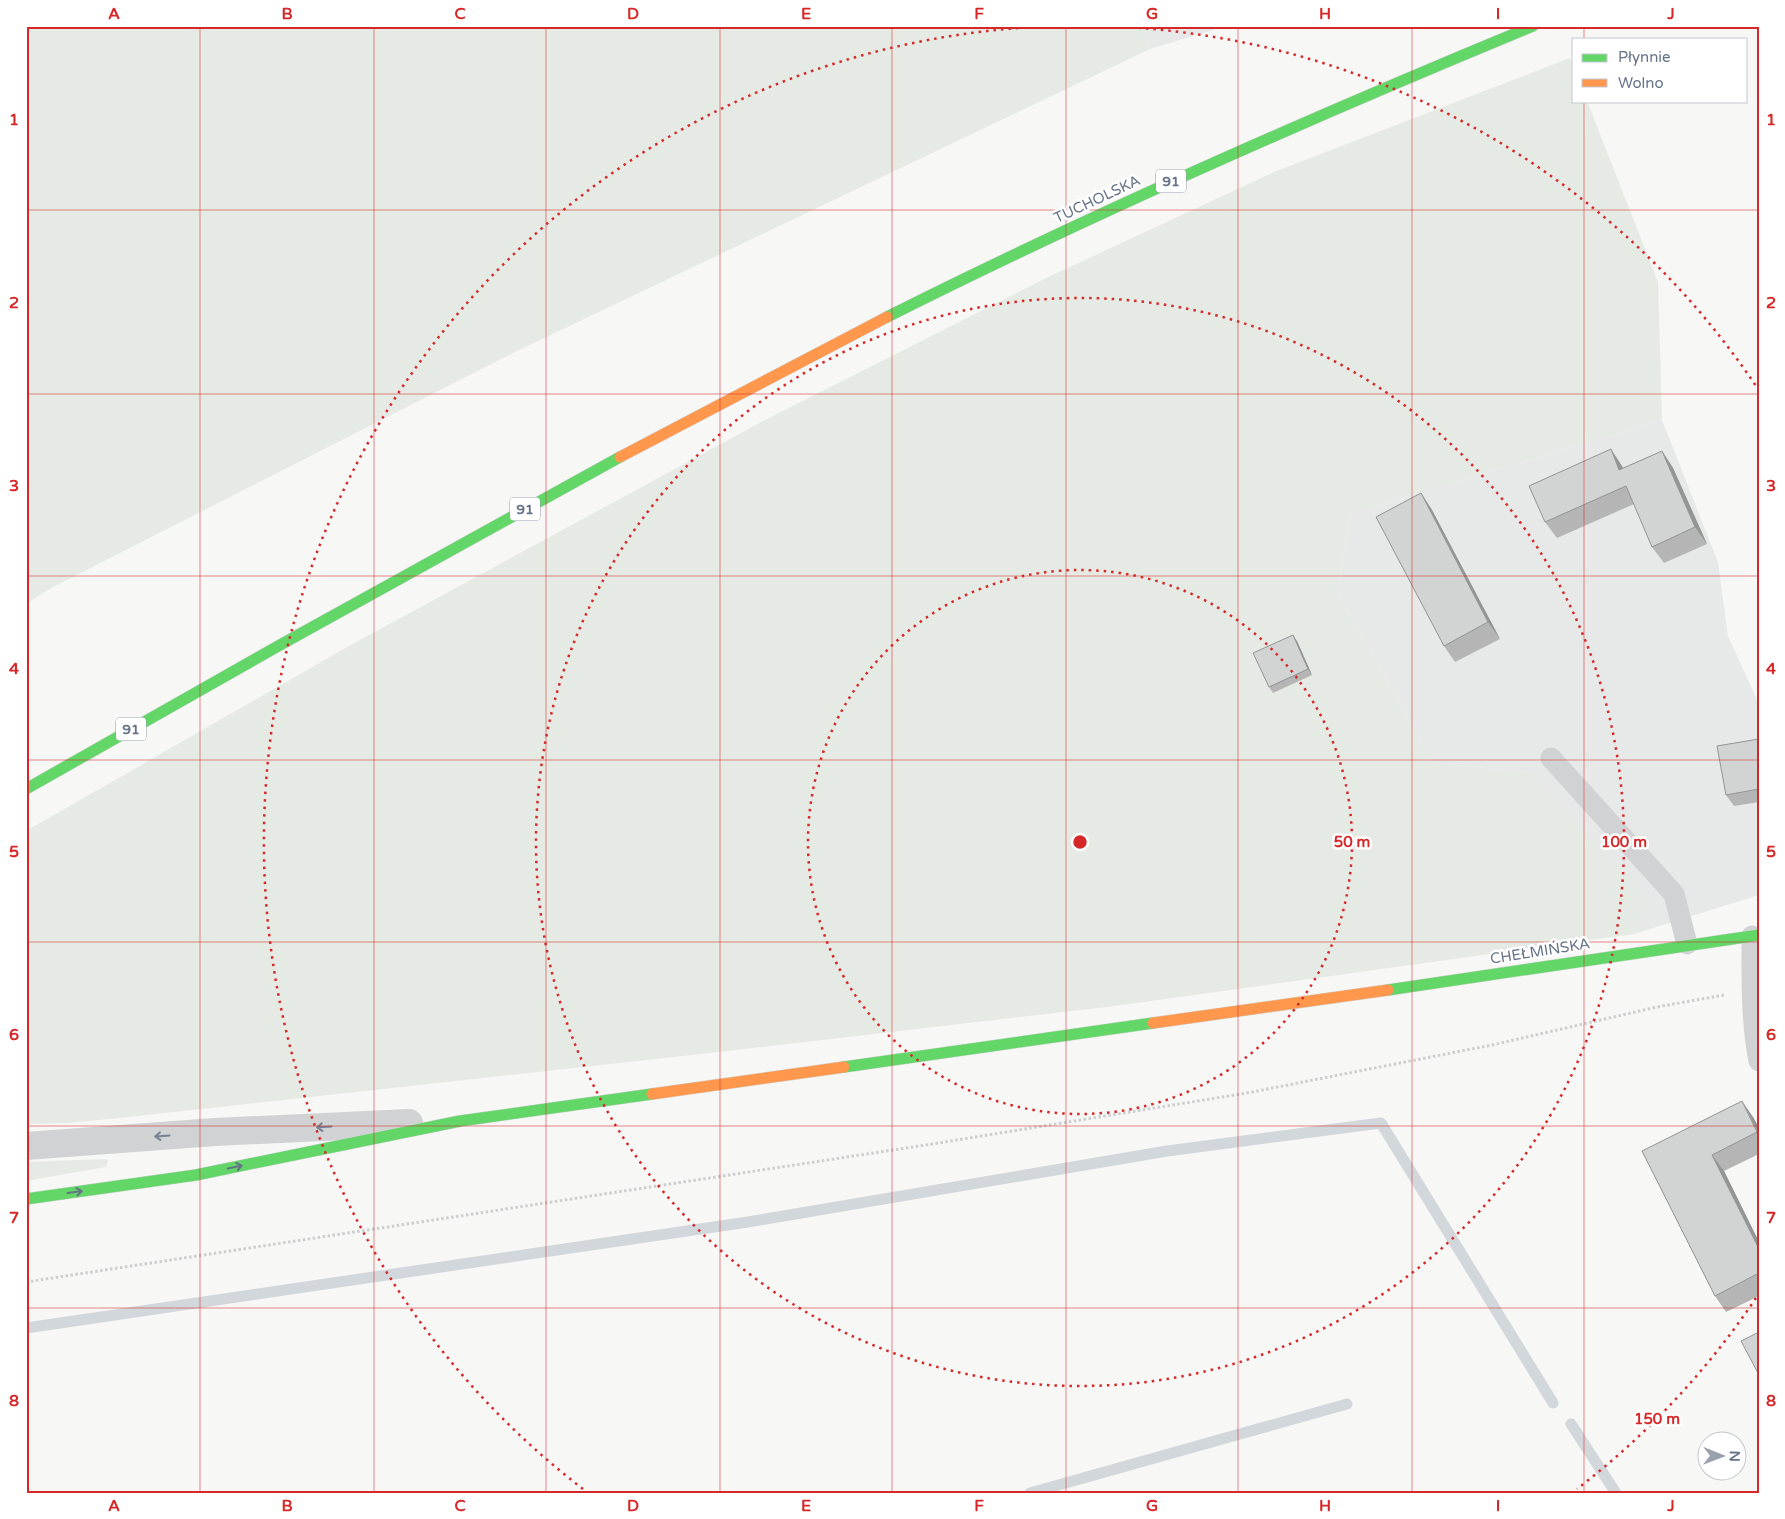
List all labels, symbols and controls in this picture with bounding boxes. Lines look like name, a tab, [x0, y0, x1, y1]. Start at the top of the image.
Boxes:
text: A	[108, 4, 120, 24]
text: B	[281, 4, 293, 24]
text: C	[454, 4, 466, 24]
text: D	[627, 4, 639, 24]
text: E	[801, 4, 811, 24]
text: F	[974, 4, 984, 24]
text: G	[1146, 4, 1158, 24]
text: H	[1319, 4, 1331, 24]
text: I	[1496, 4, 1500, 24]
text: J	[1666, 4, 1675, 24]
legend	[1572, 38, 1748, 102]
text: Płynnie	[1618, 48, 1671, 66]
text: Wolno	[1618, 74, 1664, 92]
text: 1	[9, 110, 19, 130]
text: 1	[1766, 110, 1776, 130]
road number: 91	[1156, 170, 1186, 192]
street label: TUCHOLSKA	[1051, 171, 1143, 227]
text: 2	[9, 293, 19, 313]
text: 2	[1766, 293, 1776, 313]
text: 3	[9, 476, 19, 496]
text: 3	[1766, 476, 1776, 496]
road number: 91	[510, 498, 540, 520]
text: 4	[9, 659, 19, 679]
text: 4	[1766, 659, 1776, 679]
road number: 91	[116, 718, 146, 741]
centre of rings	[1071, 833, 1089, 851]
text: 50 m	[1334, 833, 1370, 851]
text: 100 m	[1601, 833, 1647, 851]
text: 5	[9, 842, 19, 862]
text: 5	[1766, 842, 1776, 862]
street label: CHEŁMIŃSKA	[1489, 934, 1591, 968]
text: 6	[9, 1025, 19, 1045]
text: 6	[1766, 1025, 1776, 1045]
one-way arrow	[317, 1122, 333, 1132]
one-way arrow	[154, 1131, 170, 1140]
one-way arrow	[227, 1162, 243, 1172]
one-way arrow	[66, 1187, 82, 1197]
text: 7	[9, 1208, 19, 1228]
text: 7	[1766, 1208, 1776, 1228]
text: 8	[9, 1391, 19, 1411]
text: 8	[1766, 1391, 1776, 1411]
text: 150 m	[1634, 1410, 1680, 1428]
north arrow	[1698, 1432, 1748, 1482]
text: N	[1726, 1450, 1743, 1462]
text: A	[108, 1496, 120, 1516]
text: B	[281, 1496, 293, 1516]
text: C	[454, 1496, 466, 1516]
text: D	[627, 1496, 639, 1516]
text: E	[801, 1496, 811, 1516]
text: F	[974, 1496, 984, 1516]
text: G	[1146, 1496, 1158, 1516]
text: H	[1319, 1496, 1331, 1516]
text: I	[1496, 1496, 1500, 1516]
text: J	[1666, 1496, 1675, 1516]

